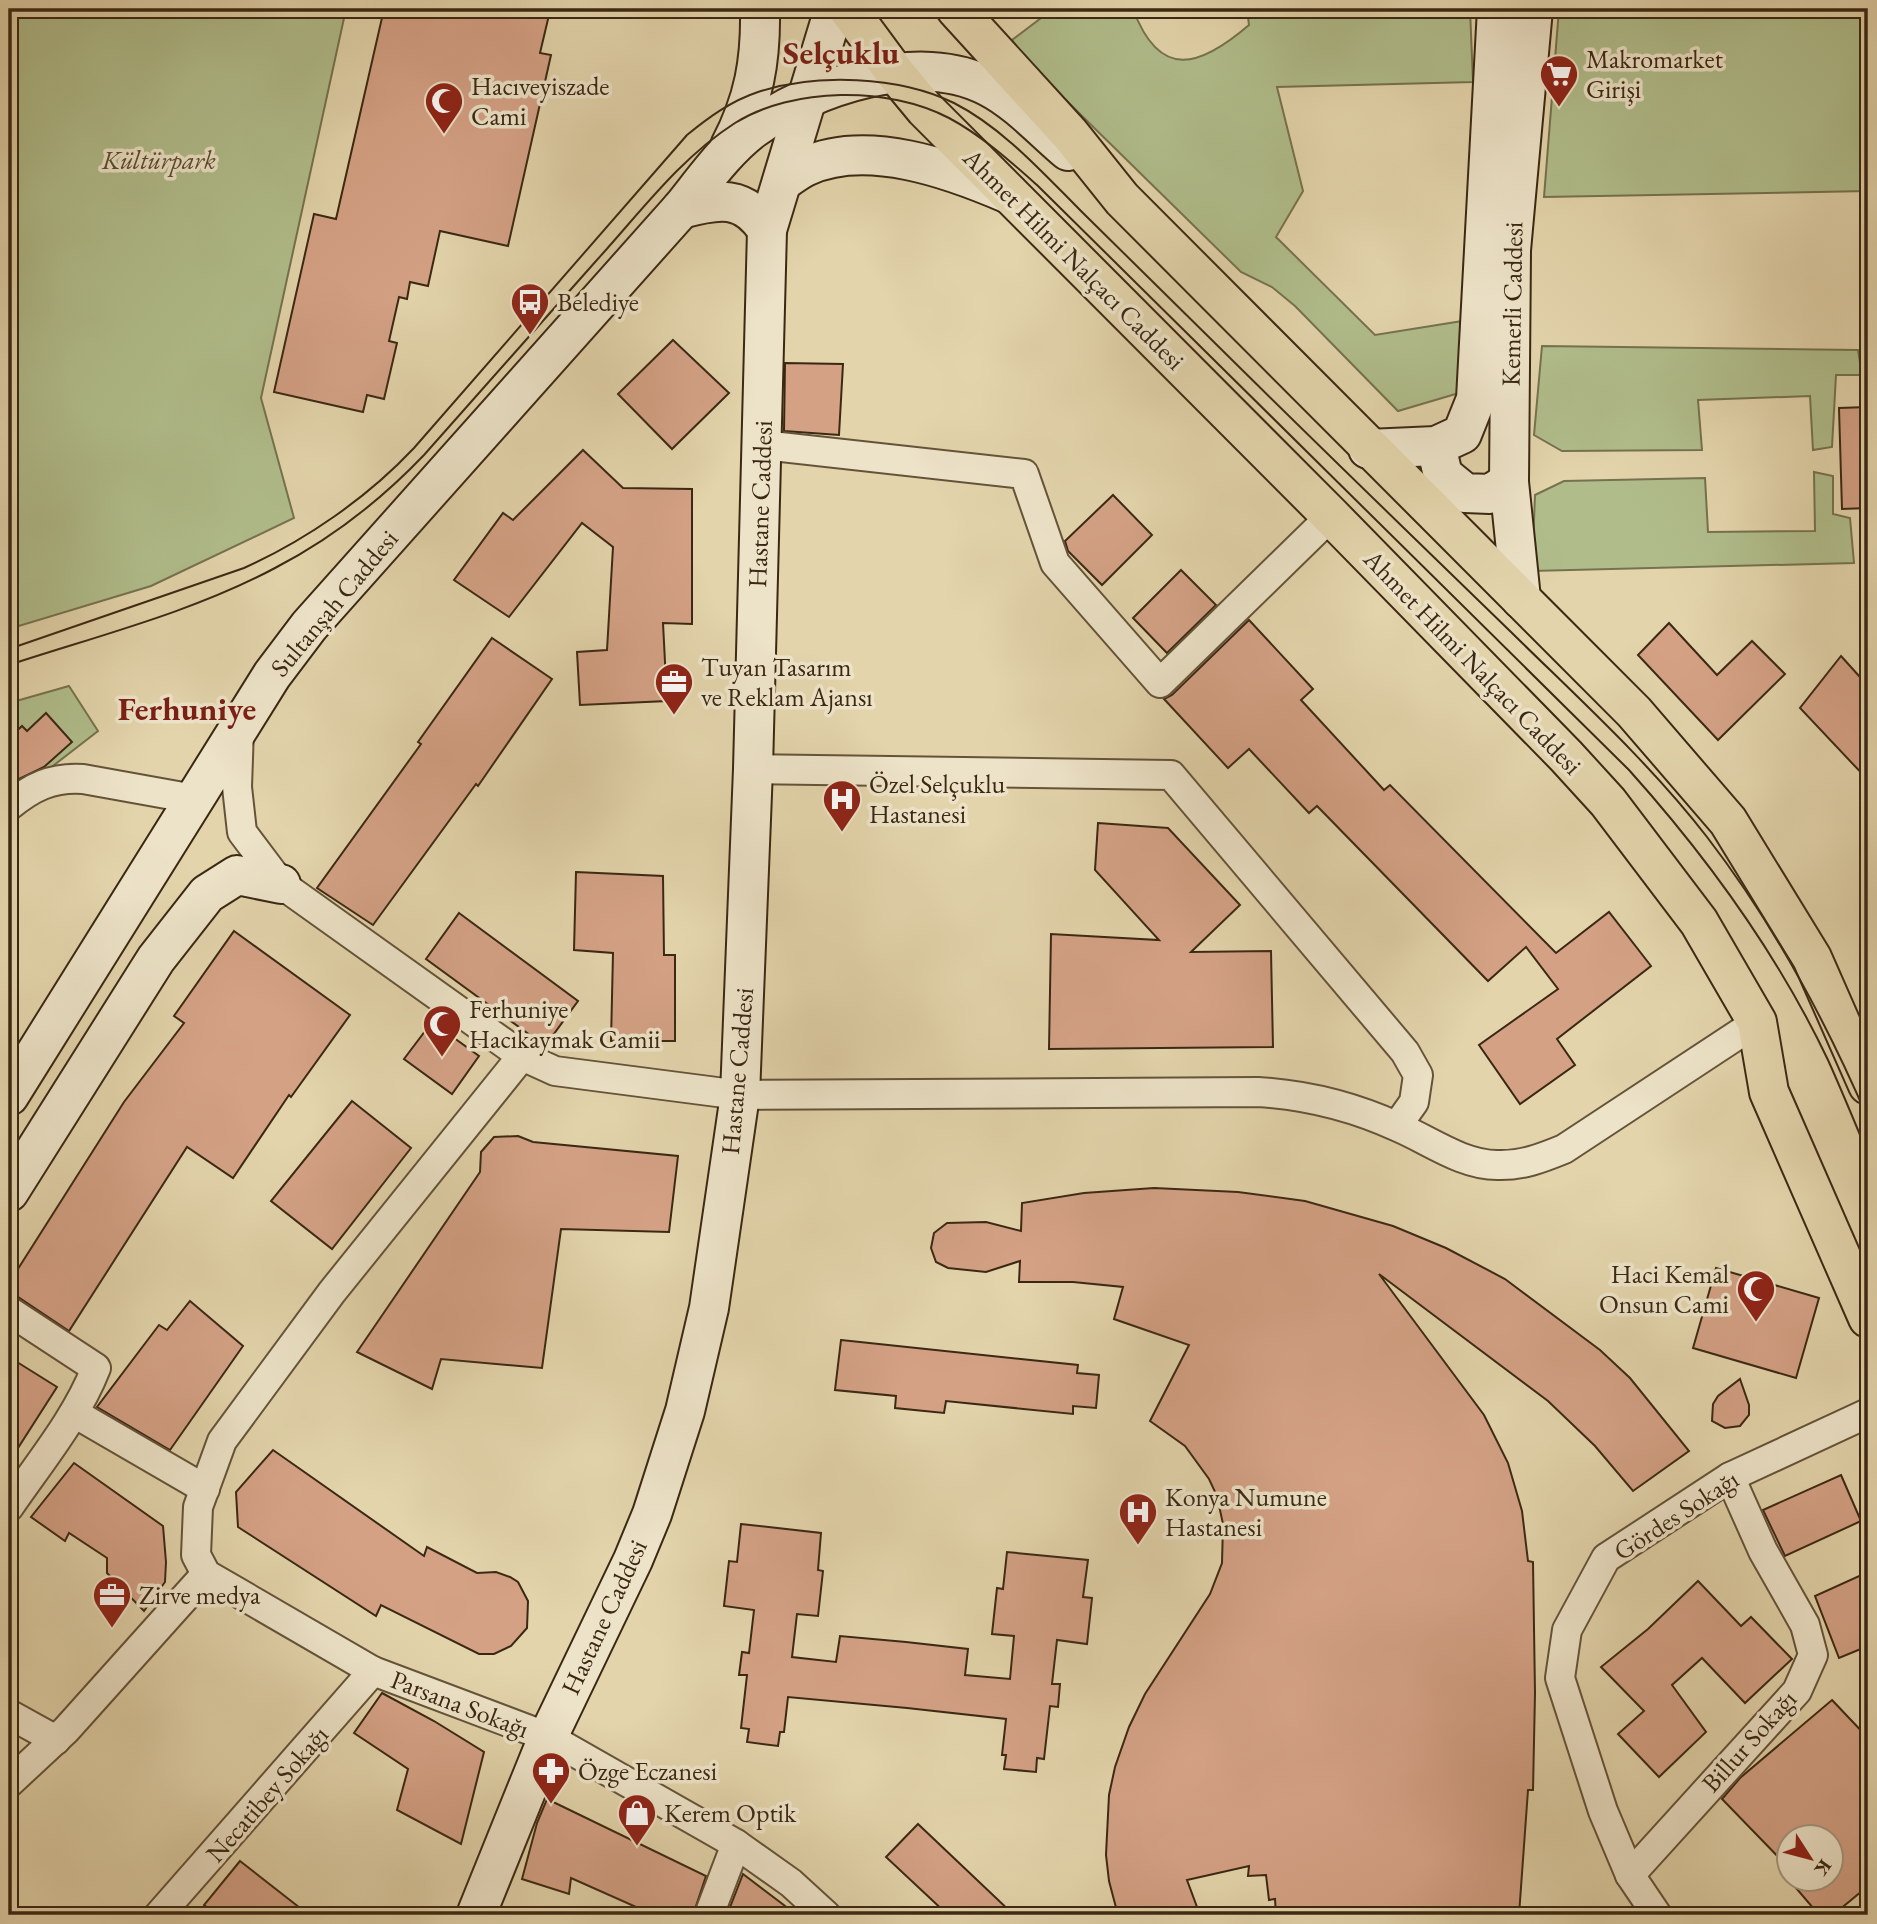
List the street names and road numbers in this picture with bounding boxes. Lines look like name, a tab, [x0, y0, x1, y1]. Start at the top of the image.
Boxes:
street label: Ahmet Hilmi Nalçacı Caddesi	[955, 140, 1192, 377]
street label: Kemerli Caddesi	[1494, 221, 1530, 387]
street label: Hastane Caddesi	[740, 420, 780, 588]
street label: Sultanşah Caddesi	[263, 522, 405, 684]
street label: Ahmet Hilmi Nalçacı Caddesi	[1356, 542, 1589, 782]
street label: Hastane Caddesi	[713, 986, 761, 1156]
street label: Gördes Sokağı	[1607, 1462, 1745, 1568]
street label: Hastane Caddesi	[553, 1534, 655, 1700]
street label: Parsana Sokağı	[386, 1662, 534, 1746]
street label: Billur Sokağı	[1694, 1683, 1804, 1799]
street label: Necatibey Sokağı	[198, 1719, 336, 1869]

